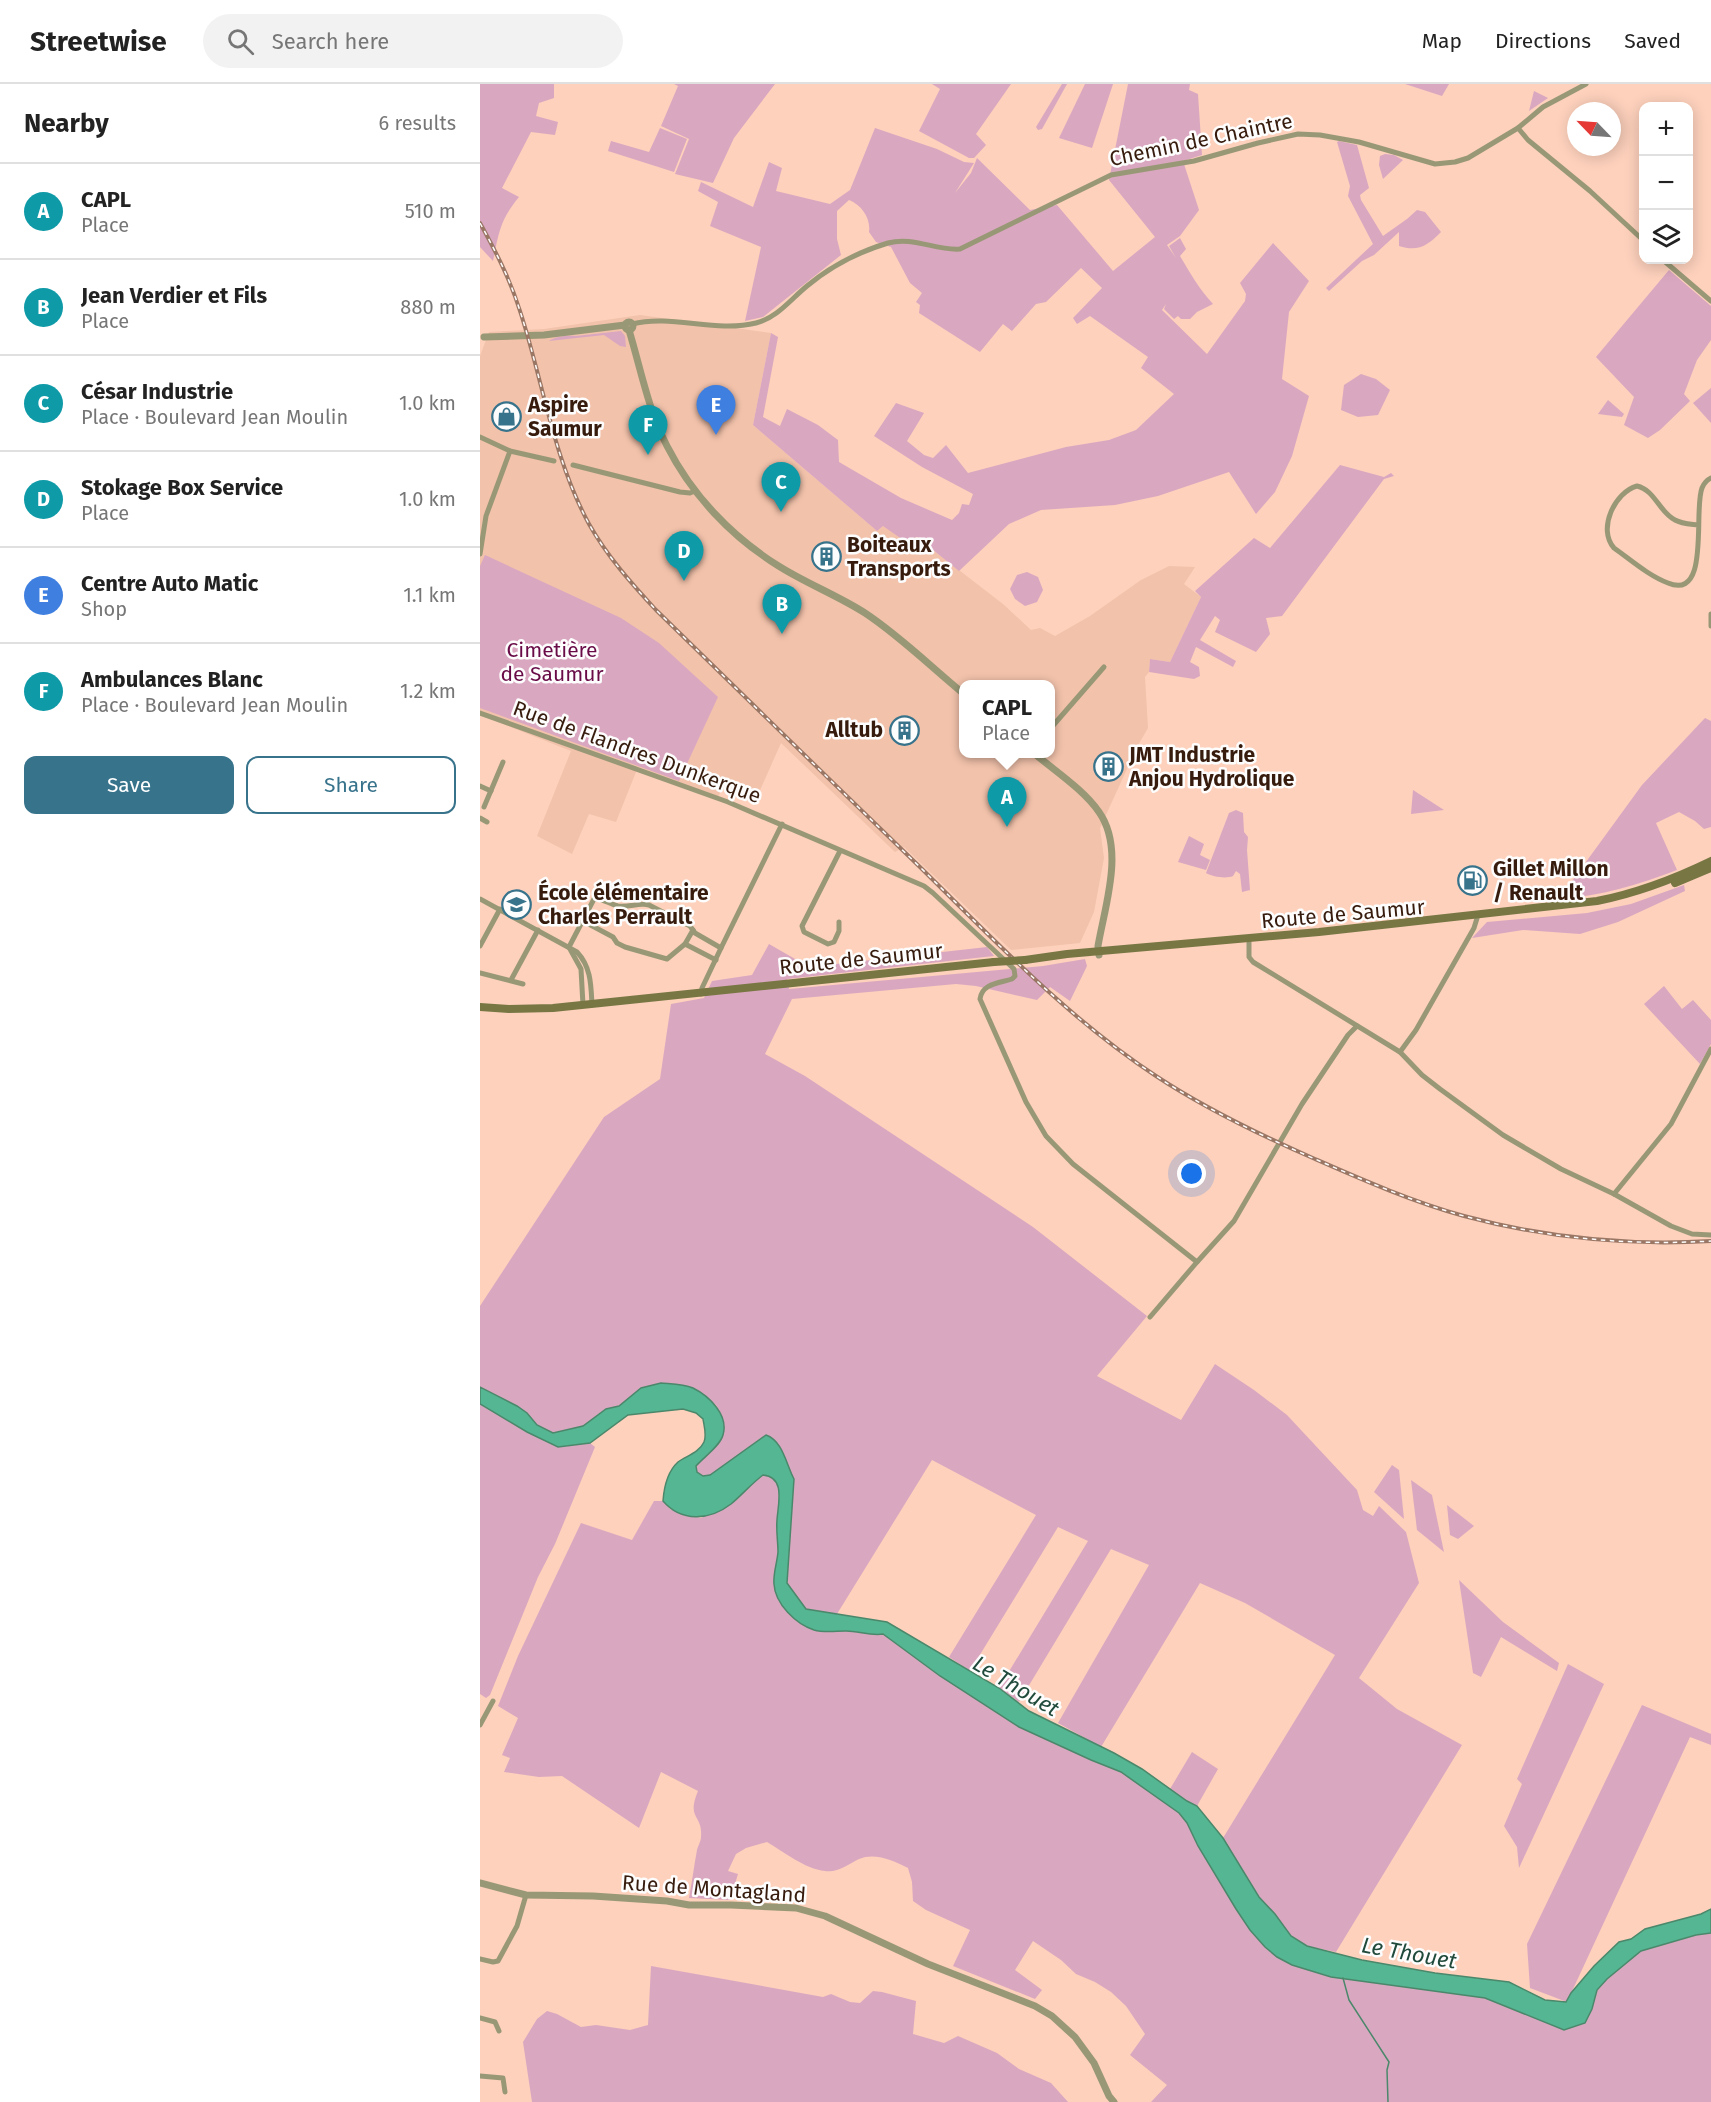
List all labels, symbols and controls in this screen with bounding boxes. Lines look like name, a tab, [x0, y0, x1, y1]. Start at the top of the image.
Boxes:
search box	[203, 14, 623, 68]
text: Streetwise	[30, 25, 167, 58]
icon: search	[224, 25, 257, 58]
text: Search here	[272, 28, 389, 55]
text: Map	[1422, 28, 1462, 54]
text: Directions	[1495, 28, 1591, 54]
text: Saved	[1624, 28, 1681, 54]
north arrow	[1567, 102, 1621, 156]
map controls	[1639, 102, 1693, 264]
button: +	[1639, 102, 1693, 156]
text: Nearby	[24, 108, 109, 139]
street label: Chemin de Chaintre	[1107, 108, 1295, 172]
text: 6 results	[379, 111, 456, 135]
button: −	[1639, 156, 1693, 210]
text: CAPL	[81, 186, 131, 213]
text: A	[38, 199, 49, 223]
text: 510 m	[405, 199, 456, 223]
button: layers	[1639, 210, 1693, 264]
text: Place	[81, 213, 129, 237]
text: Jean Verdier et Fils	[81, 282, 267, 309]
text: B	[37, 295, 50, 319]
text: 880 m	[400, 295, 456, 319]
text: Place	[81, 309, 129, 333]
text: César Industrie	[81, 378, 233, 405]
pin: E	[696, 386, 736, 435]
text: C	[38, 391, 49, 415]
text: 1.0 km	[399, 391, 456, 415]
place label: Aspire Saumur	[527, 392, 602, 442]
shop icon: Aspire Saumur	[491, 401, 523, 433]
text: Place · Boulevard Jean Moulin	[81, 405, 348, 429]
pin: F	[628, 406, 668, 455]
pin: C	[762, 462, 800, 512]
text: Stokage Box Service	[81, 474, 283, 501]
text: D	[37, 487, 50, 511]
text: 1.0 km	[399, 487, 456, 511]
text: Place	[81, 501, 129, 525]
pin: D	[664, 532, 704, 581]
place label: Boiteaux Transports	[847, 532, 951, 582]
building icon: Boiteaux Transports	[810, 541, 842, 573]
text: Centre Auto Matic	[81, 570, 258, 597]
text: E	[38, 583, 49, 607]
text: 1.1 km	[403, 583, 456, 607]
pin: B	[762, 584, 802, 634]
text: Shop	[81, 597, 127, 621]
park label: Cimetière de Saumur	[501, 637, 603, 687]
text: Ambulances Blanc	[81, 666, 263, 693]
text: F	[39, 679, 48, 703]
text: 1.2 km	[400, 679, 456, 703]
popup	[959, 680, 1055, 758]
text: Place · Boulevard Jean Moulin	[81, 693, 348, 717]
text: CAPL	[982, 694, 1032, 721]
street label: Rue de Flandres Dunkerque	[509, 695, 765, 809]
building icon: Alltub	[888, 714, 920, 746]
place label: Alltub	[824, 717, 883, 743]
text: Place	[982, 721, 1030, 745]
place label: JMT Industrie Anjou Hydrolique	[1128, 742, 1295, 792]
building icon: JMT Industrie Anjou Hydrolique	[1092, 751, 1124, 783]
button: Save	[24, 756, 234, 814]
button: Share	[246, 756, 456, 814]
pin: A	[988, 778, 1026, 827]
place label: Gillet Millon / Renault	[1493, 856, 1609, 906]
fuel station icon: Gillet Millon / Renault	[1456, 865, 1488, 897]
place label: École élémentaire Charles Perrault	[538, 879, 709, 930]
school or university icon: École élémentaire Charles Perrault	[501, 889, 533, 921]
street label: Route de Saumur	[1260, 894, 1426, 934]
street label: Route de Saumur	[778, 937, 944, 981]
your location	[1177, 1159, 1206, 1188]
water label: Le Thouet	[968, 1650, 1064, 1722]
street label: Rue de Montagland	[621, 1870, 807, 1908]
water label: Le Thouet	[1359, 1931, 1459, 1975]

